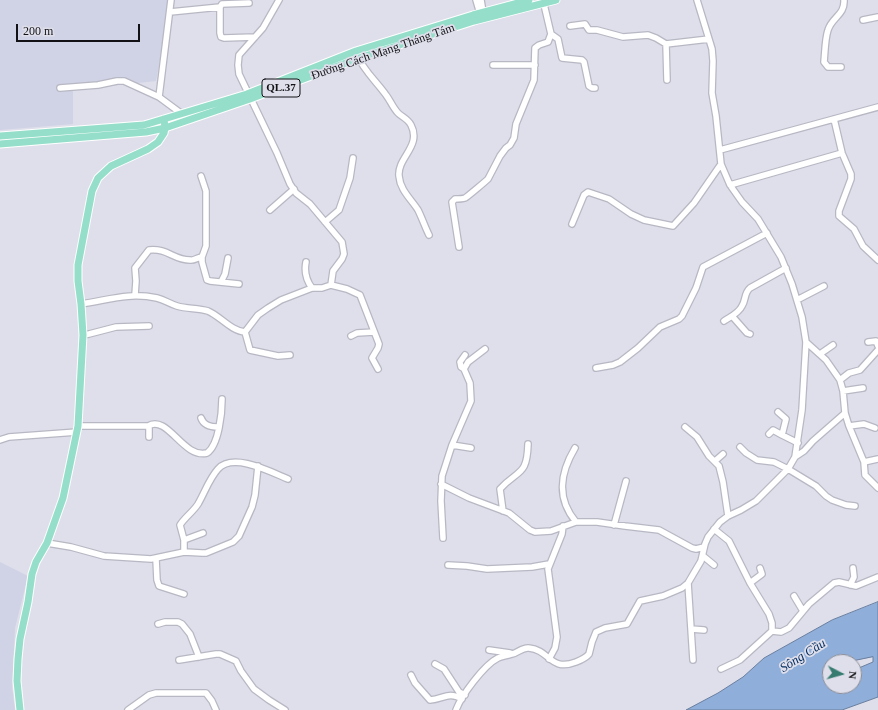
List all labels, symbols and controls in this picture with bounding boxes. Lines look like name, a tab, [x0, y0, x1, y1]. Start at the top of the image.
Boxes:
scale bar	[18, 16, 142, 42]
street label: Đường Cách Mạng Tháng Tám	[309, 21, 457, 83]
text: 200 m	[23, 24, 53, 38]
road number: QL.37	[262, 79, 300, 97]
water label: Sông Cầu	[777, 636, 829, 676]
north arrow	[822, 654, 862, 694]
text: N	[847, 671, 859, 680]

